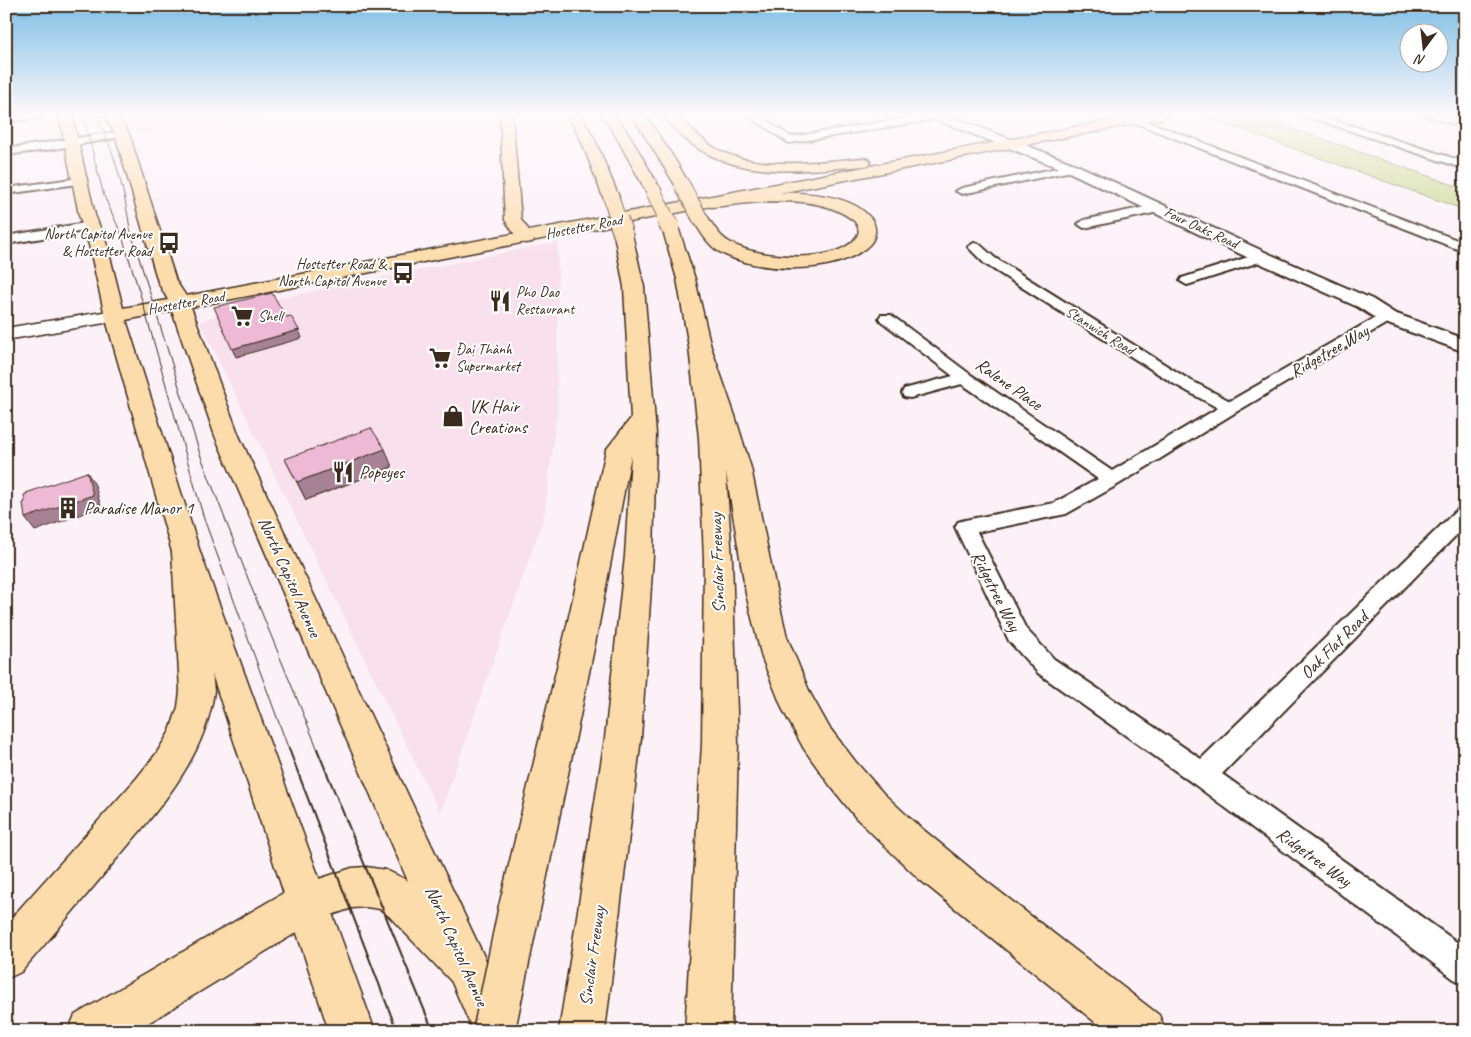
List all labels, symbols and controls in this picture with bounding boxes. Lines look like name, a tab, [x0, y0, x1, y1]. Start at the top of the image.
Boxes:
north arrow	[1398, 22, 1448, 72]
text: N	[1412, 50, 1427, 69]
street label: Four Oaks Road	[1161, 203, 1243, 254]
street label: Hostetter Road	[544, 210, 626, 244]
place label: North Capitol Avenue & Hostetter Road	[44, 225, 154, 261]
bus stop icon: North Capitol Avenue & Hostetter Road	[156, 230, 182, 256]
place label: Hostetter Road & North Capitol Avenue	[278, 255, 388, 291]
bus stop icon: Hostetter Road & North Capitol Avenue	[390, 260, 416, 286]
place label: Pho Dao Restaurant	[516, 283, 576, 319]
street label: Hostetter Road	[146, 287, 228, 319]
restaurant icon: Pho Dao Restaurant	[487, 288, 513, 314]
street label: Stanwich Road	[1062, 302, 1140, 361]
supermarket icon: Shell	[229, 303, 255, 329]
place label: Shell	[258, 307, 285, 326]
street label: Ridgetree Way	[1286, 319, 1374, 382]
place label: Đại Thành Supermarket	[456, 340, 522, 376]
supermarket icon: Đại Thành Supermarket	[427, 345, 453, 371]
street label: Ralene Place	[972, 353, 1047, 415]
place label: VK Hair Creations	[469, 395, 529, 438]
shop icon: VK Hair Creations	[440, 403, 466, 429]
restaurant icon: Popeyes	[330, 459, 356, 485]
place label: Popeyes	[359, 461, 406, 483]
building icon: Paradise Manor 1	[55, 495, 81, 521]
place label: Paradise Manor 1	[84, 497, 194, 519]
street label: Sinclair Freeway	[704, 511, 730, 614]
street label: North Capitol Avenue	[254, 513, 327, 642]
street label: Ridgetree Way	[966, 547, 1026, 636]
street label: Oak Flat Road	[1296, 604, 1375, 683]
street label: Ridgetree Way	[1272, 822, 1357, 893]
street label: North Capitol Avenue	[421, 882, 494, 1011]
street label: Sinclair Freeway	[574, 903, 610, 1007]

